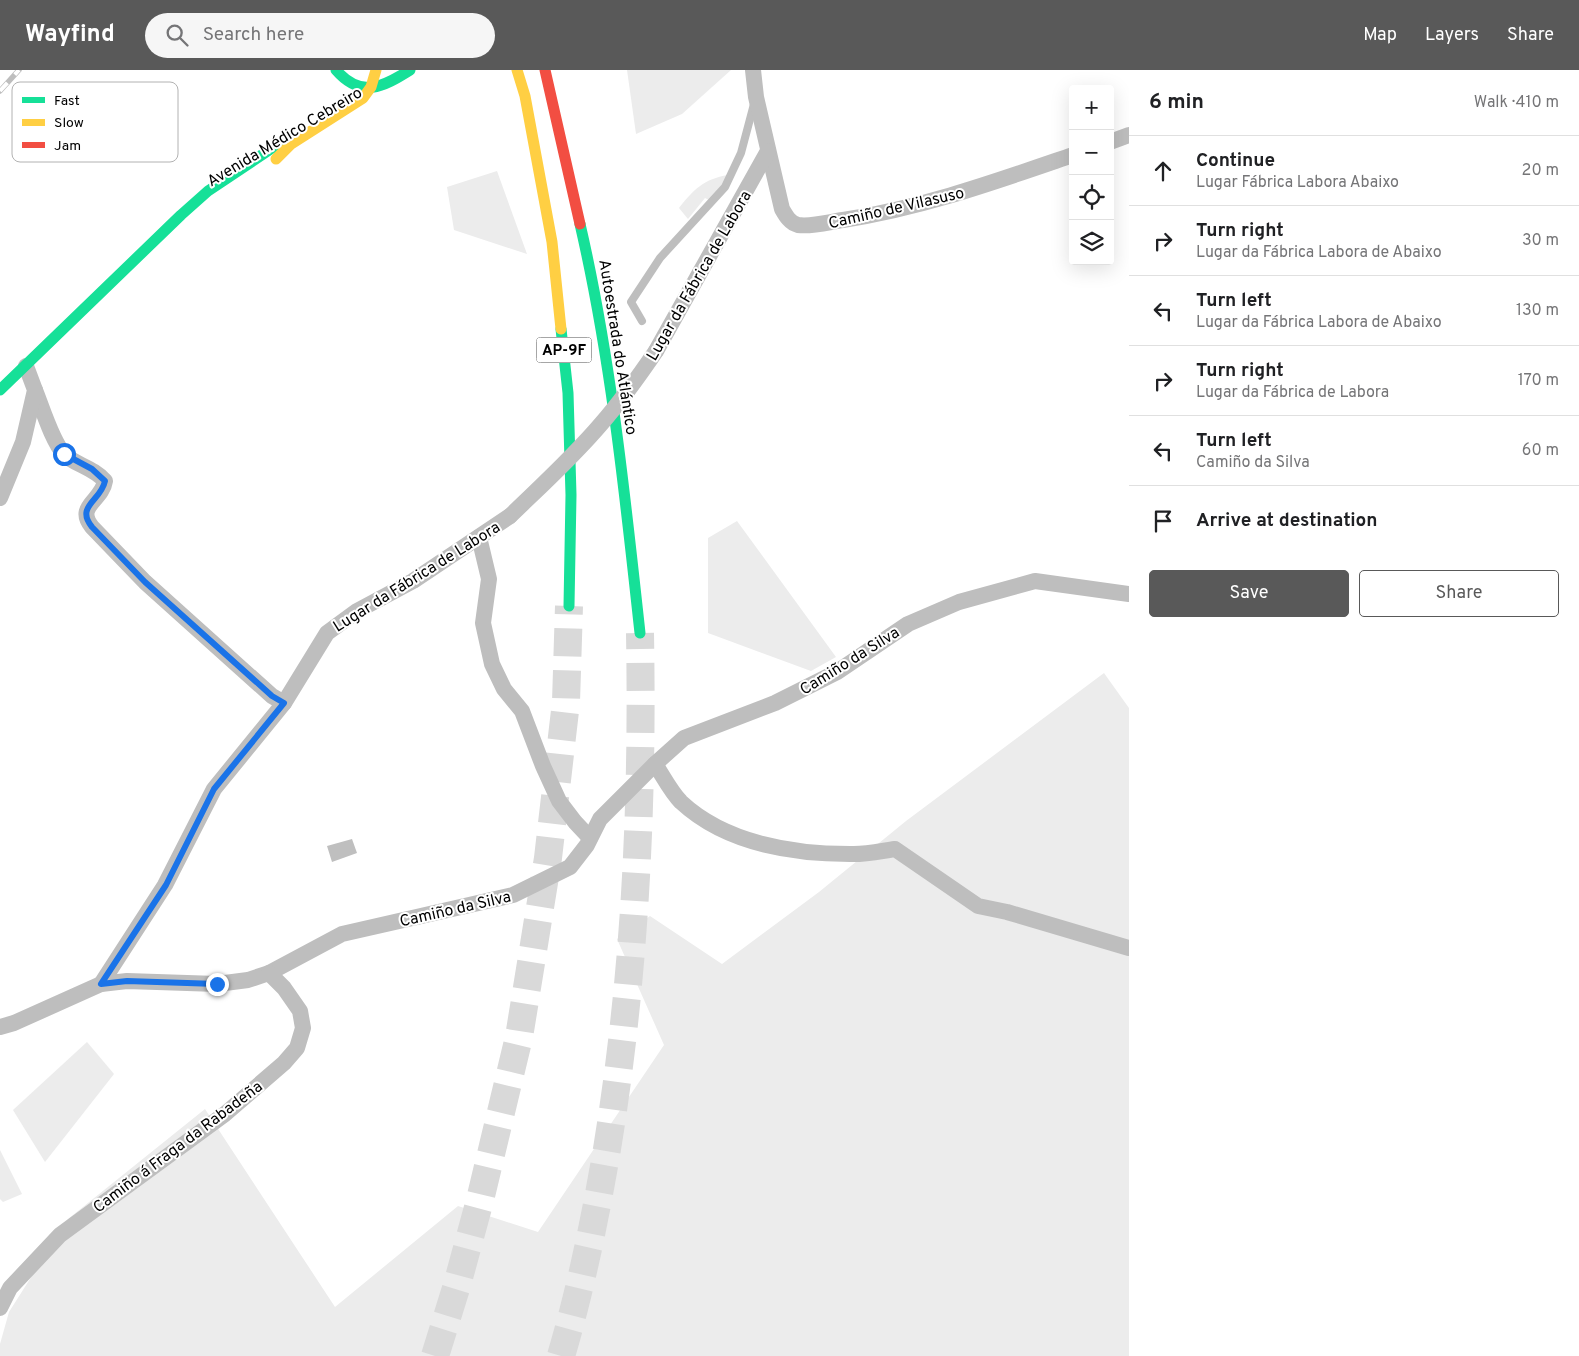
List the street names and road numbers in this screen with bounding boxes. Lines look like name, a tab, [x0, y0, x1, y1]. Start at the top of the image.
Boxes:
street label: Avenida Médico Cebreiro	[204, 83, 366, 192]
street label: Camiño de Vilasuso	[827, 184, 966, 234]
street label: Lugar da Fábrica de Labora	[643, 187, 757, 365]
street label: Autoestrada do Atlántico	[593, 258, 641, 437]
road number: AP-9F	[536, 338, 592, 362]
street label: Lugar da Fábrica de Labora	[330, 518, 504, 637]
street label: Camiño da Silva	[797, 623, 904, 700]
street label: Camiño da Silva	[398, 887, 513, 932]
street label: Camiño á Fraga da Rabadeña	[89, 1077, 267, 1218]

